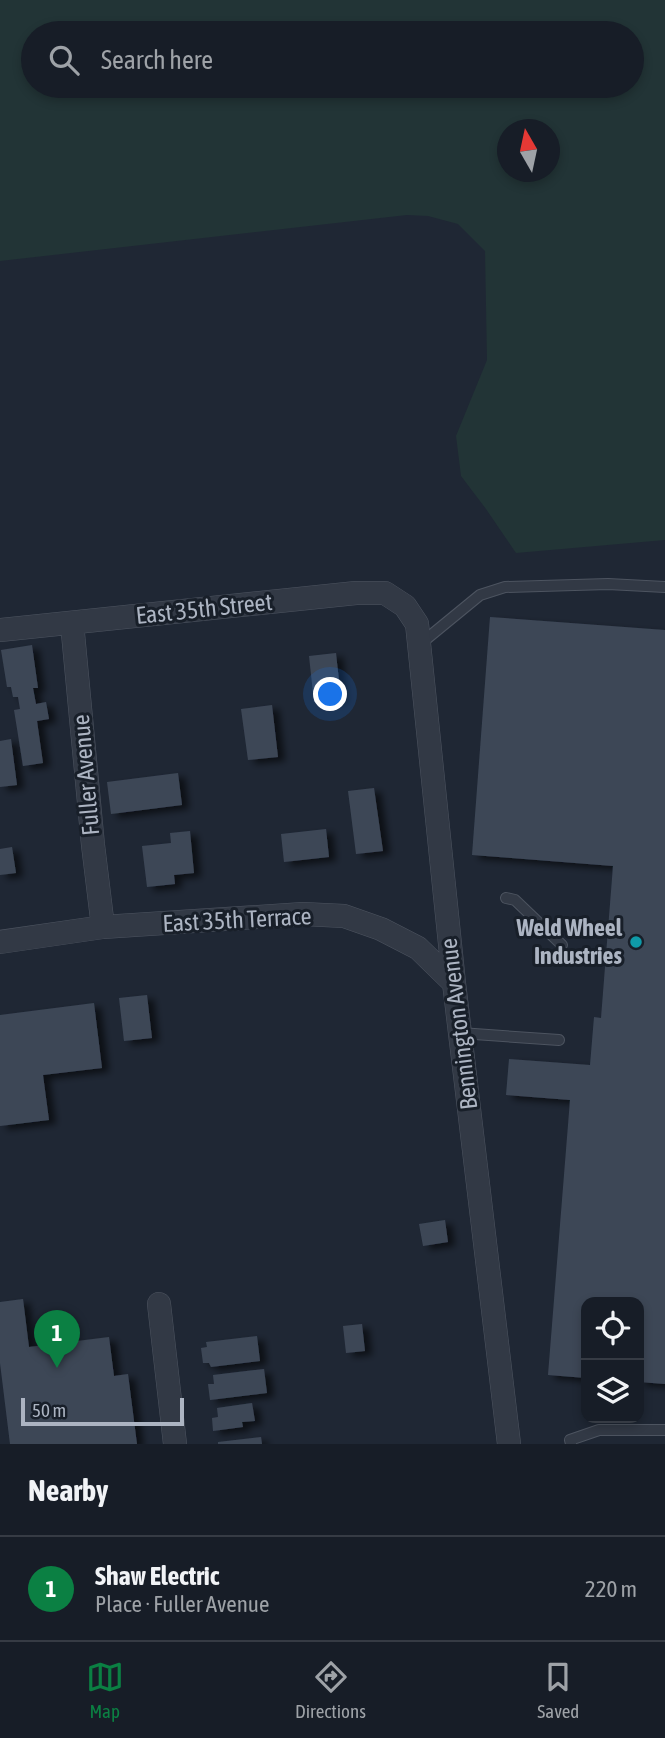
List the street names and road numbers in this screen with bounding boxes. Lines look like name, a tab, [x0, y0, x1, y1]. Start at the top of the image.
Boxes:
street label: East 35th Street	[134, 588, 274, 629]
street label: Fuller Avenue	[67, 713, 104, 837]
street label: East 35th Terrace	[162, 902, 312, 937]
street label: Bennington Avenue	[435, 937, 482, 1111]

